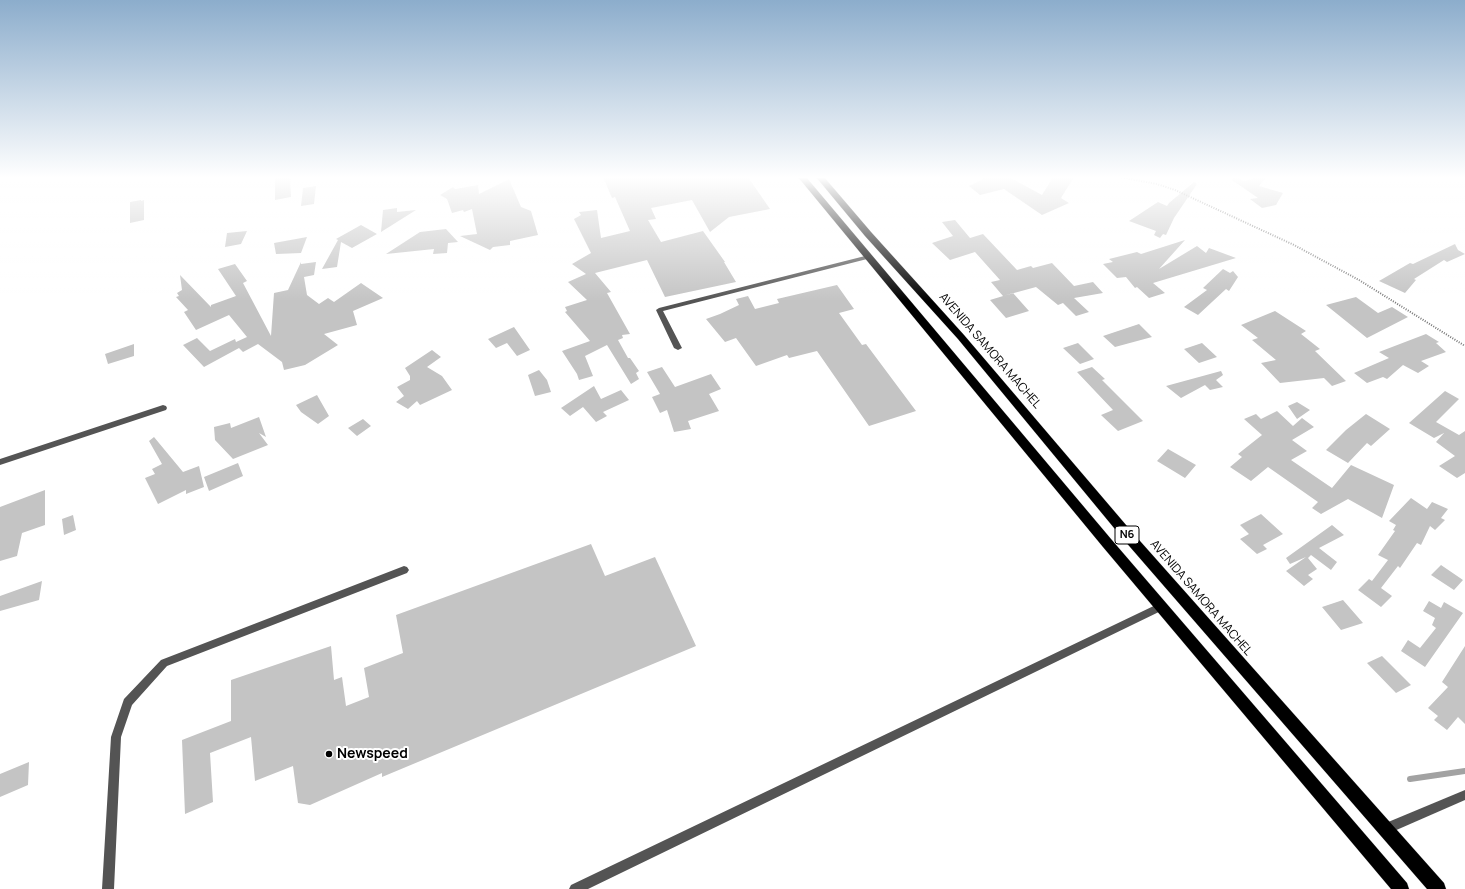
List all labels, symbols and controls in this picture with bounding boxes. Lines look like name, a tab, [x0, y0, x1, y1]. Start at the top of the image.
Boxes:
street label: AVENIDA SAMORA MACHEL	[936, 290, 1044, 412]
road number: N6	[1115, 526, 1139, 544]
street label: AVENIDA SAMORA MACHEL	[1147, 537, 1255, 659]
place label: Newspeed	[337, 746, 408, 762]
marker: Newspeed	[324, 749, 334, 759]

